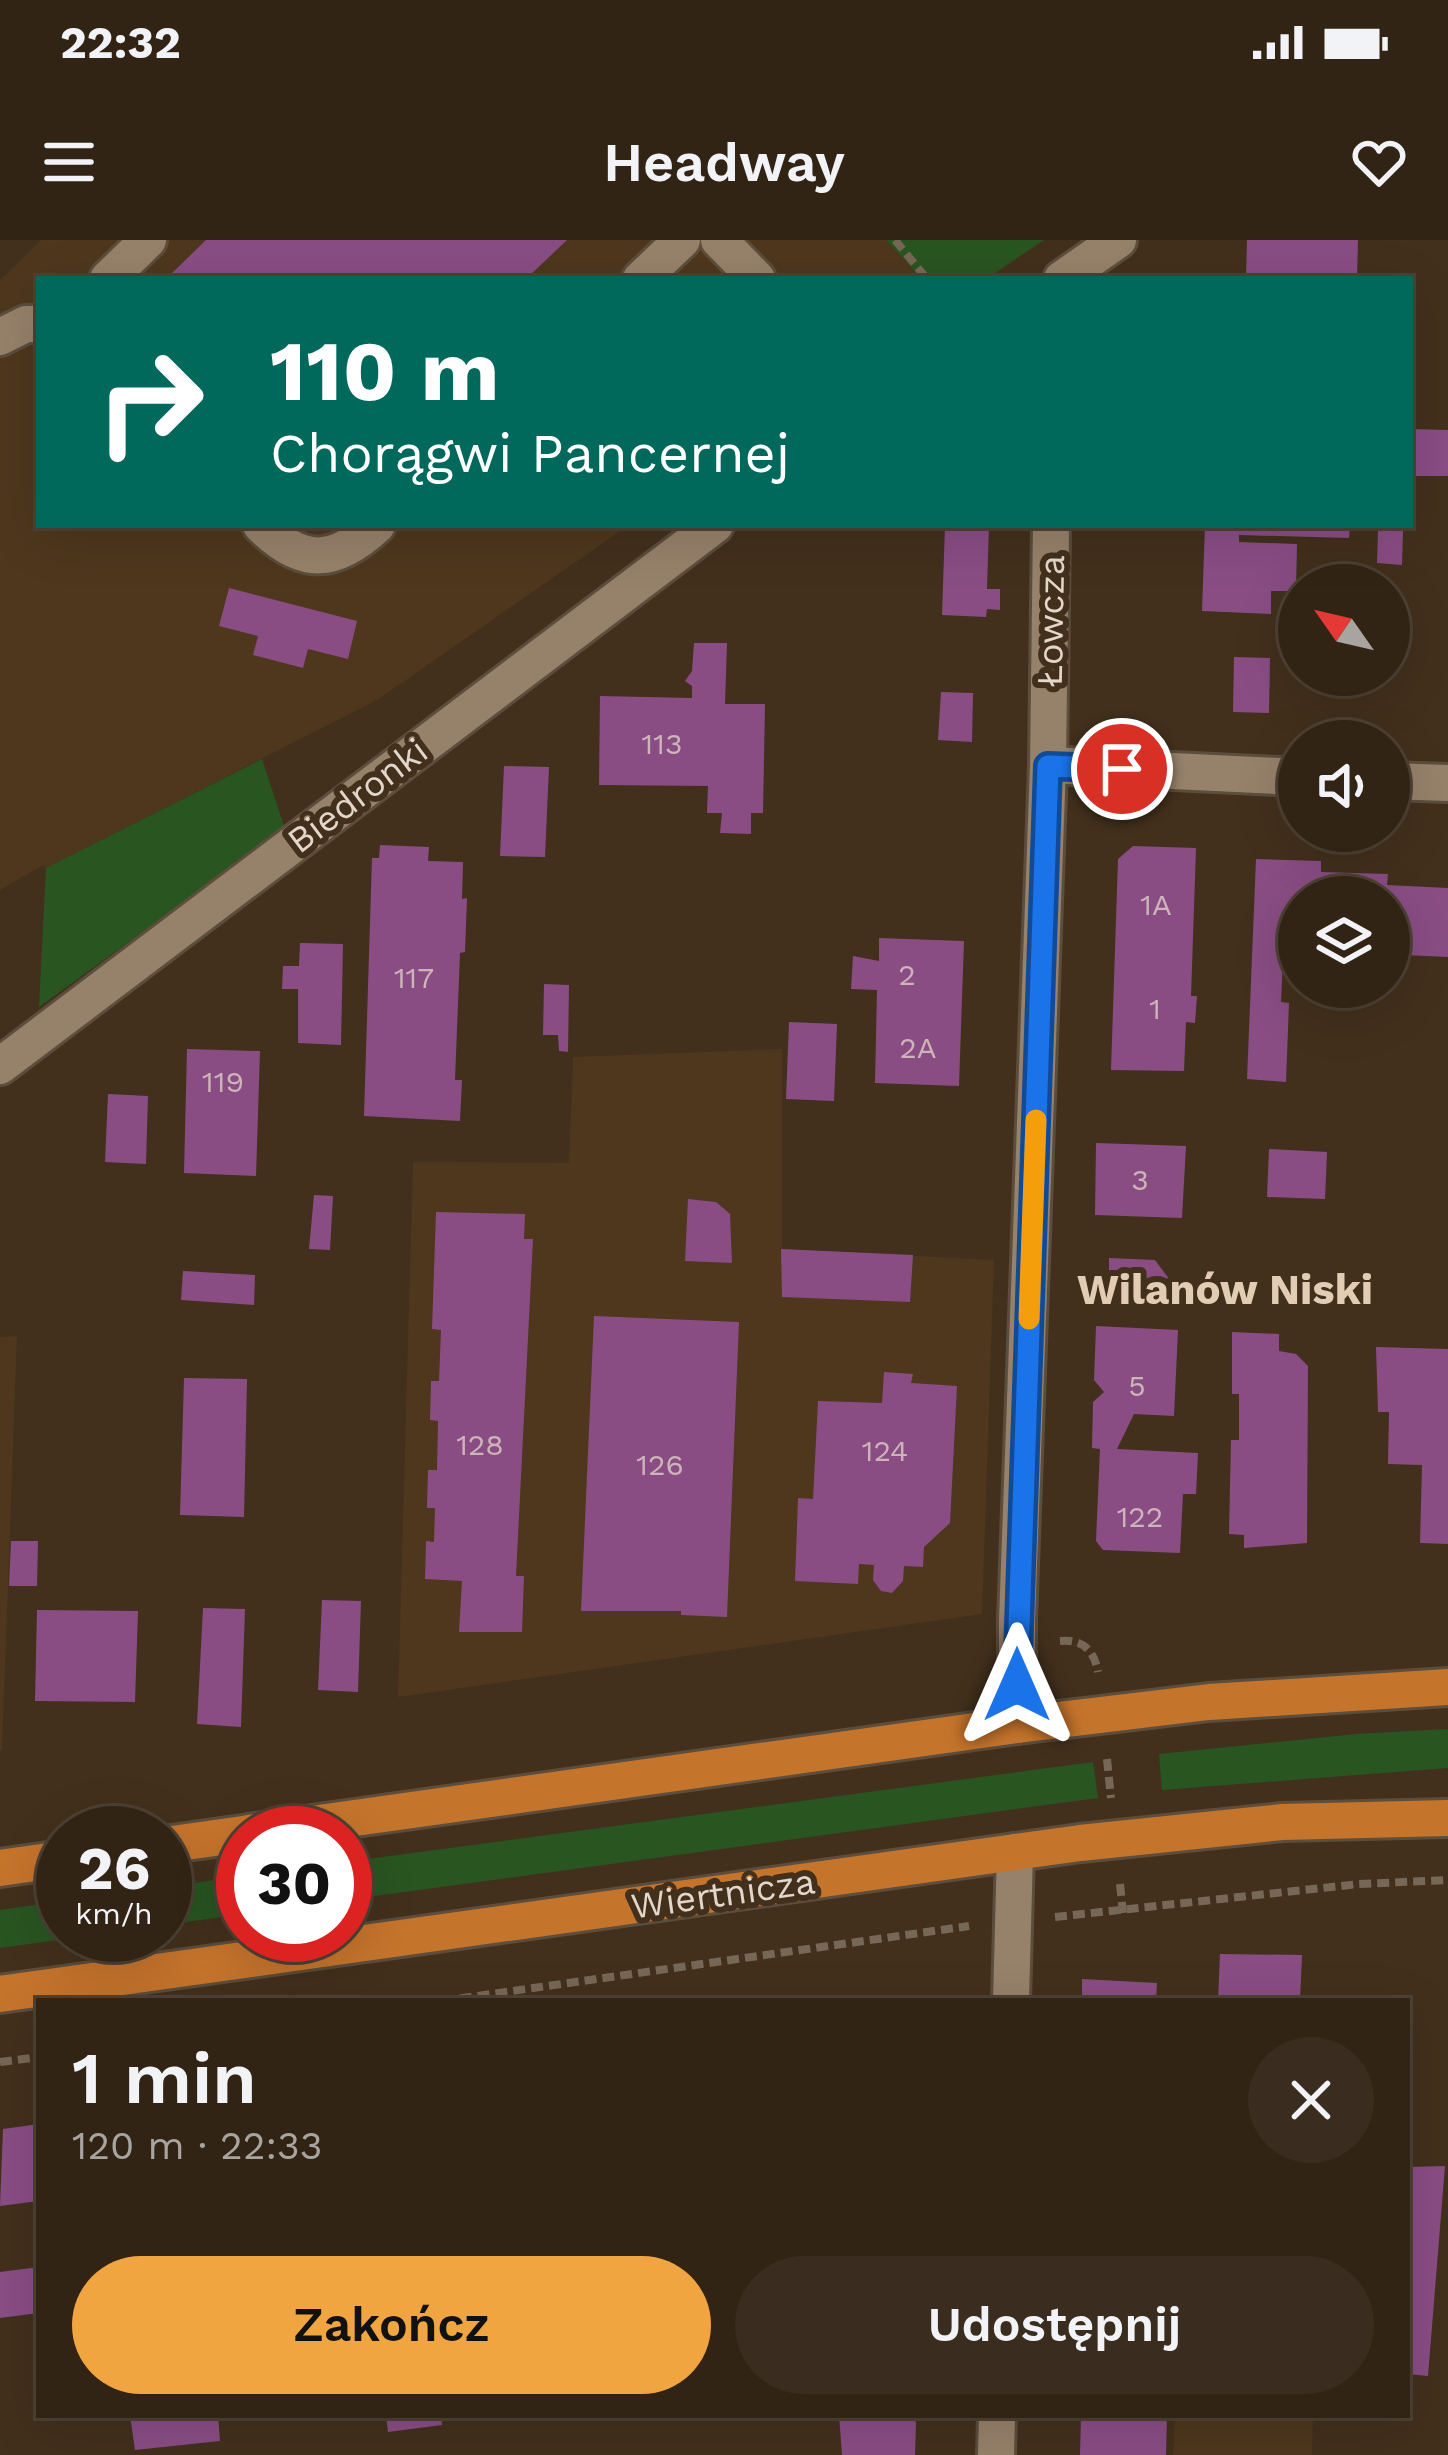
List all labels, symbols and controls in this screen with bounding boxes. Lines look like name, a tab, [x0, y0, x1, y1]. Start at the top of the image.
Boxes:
text: 22:32	[60, 16, 181, 69]
icon: menu	[36, 129, 102, 195]
icon: heart	[1346, 129, 1412, 195]
text: Headway	[603, 131, 845, 194]
text: 110 m	[270, 322, 500, 420]
icon: right	[72, 324, 228, 480]
text: Chorągwi Pancernej	[270, 422, 790, 485]
street label: Łowcza	[1029, 554, 1073, 688]
north arrow	[1278, 564, 1410, 696]
map controls	[1278, 564, 1410, 1008]
pin	[1071, 718, 1173, 820]
button: sound	[1278, 720, 1410, 852]
house number: 113	[642, 726, 682, 761]
street label: Biedronki	[279, 730, 436, 862]
icon: arrive	[1089, 736, 1155, 802]
button: layers	[1278, 876, 1410, 1008]
house number: 1A	[1140, 887, 1172, 922]
house number: 2	[898, 957, 916, 992]
house number: 117	[394, 960, 434, 995]
house number: 1	[1149, 991, 1161, 1026]
house number: 2A	[899, 1030, 937, 1065]
house number: 119	[202, 1064, 244, 1099]
house number: 3	[1131, 1162, 1149, 1197]
district label: Wilanów Niski	[1077, 1265, 1373, 1314]
house number: 5	[1128, 1368, 1146, 1403]
house number: 128	[456, 1427, 504, 1462]
house number: 124	[862, 1433, 908, 1468]
house number: 126	[636, 1447, 684, 1482]
house number: 122	[1117, 1499, 1163, 1534]
position arrow	[954, 1622, 1080, 1748]
speed limit sign: 30	[216, 1806, 372, 1962]
text: 26	[78, 1833, 150, 1904]
street label: Wiertnicza	[628, 1860, 818, 1928]
text: km/h	[75, 1896, 153, 1931]
text: 1 min	[72, 2036, 257, 2120]
button: close	[1248, 2037, 1374, 2163]
text: 120 m · 22:33	[72, 2123, 323, 2168]
button: Zakończ	[72, 2256, 711, 2394]
button: Udostępnij	[735, 2256, 1374, 2394]

